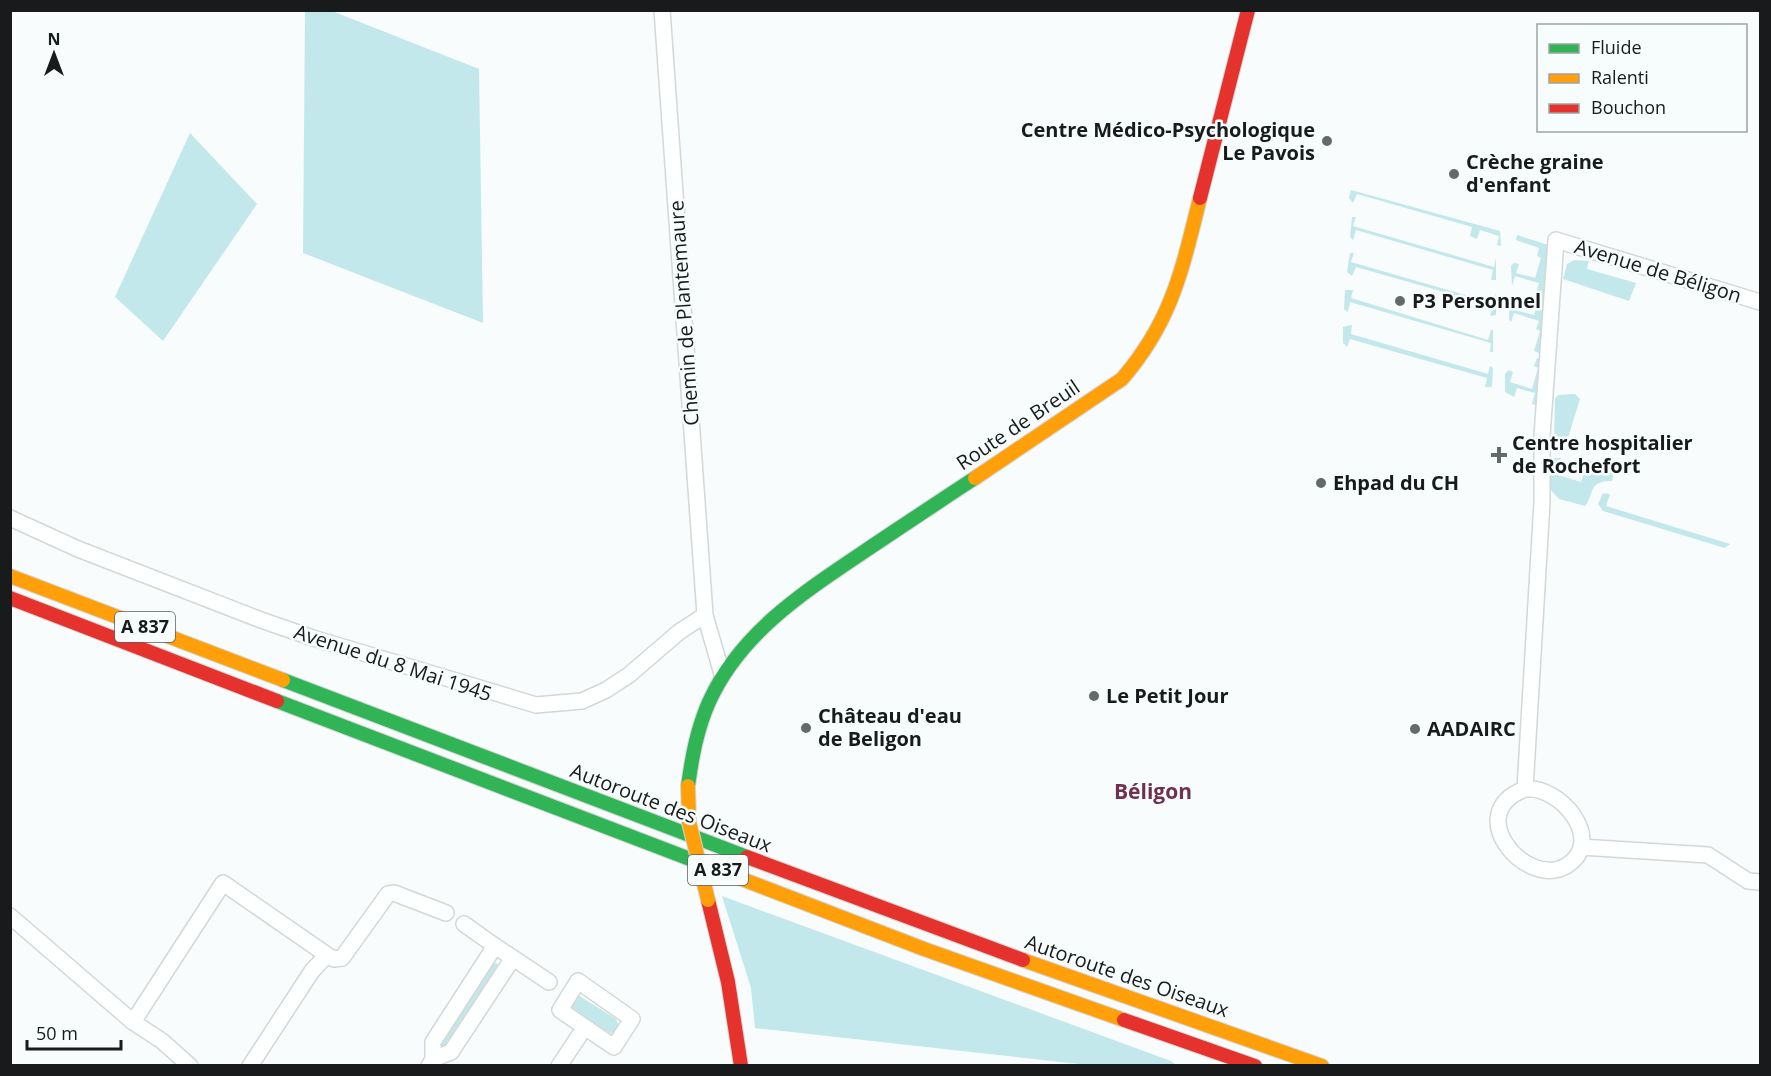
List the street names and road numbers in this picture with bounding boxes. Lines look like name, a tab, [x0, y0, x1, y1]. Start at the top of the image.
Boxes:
street label: Chemin de Plantemaure	[662, 199, 705, 427]
street label: Avenue de Béligon	[1572, 232, 1745, 309]
street label: Route de Breuil	[951, 373, 1085, 476]
road number: A 837	[115, 612, 175, 642]
street label: Avenue du 8 Mai 1945	[291, 618, 495, 707]
street label: Autoroute des Oiseaux	[567, 757, 776, 859]
road number: A 837	[688, 855, 748, 885]
street label: Autoroute des Oiseaux	[1022, 928, 1233, 1023]

